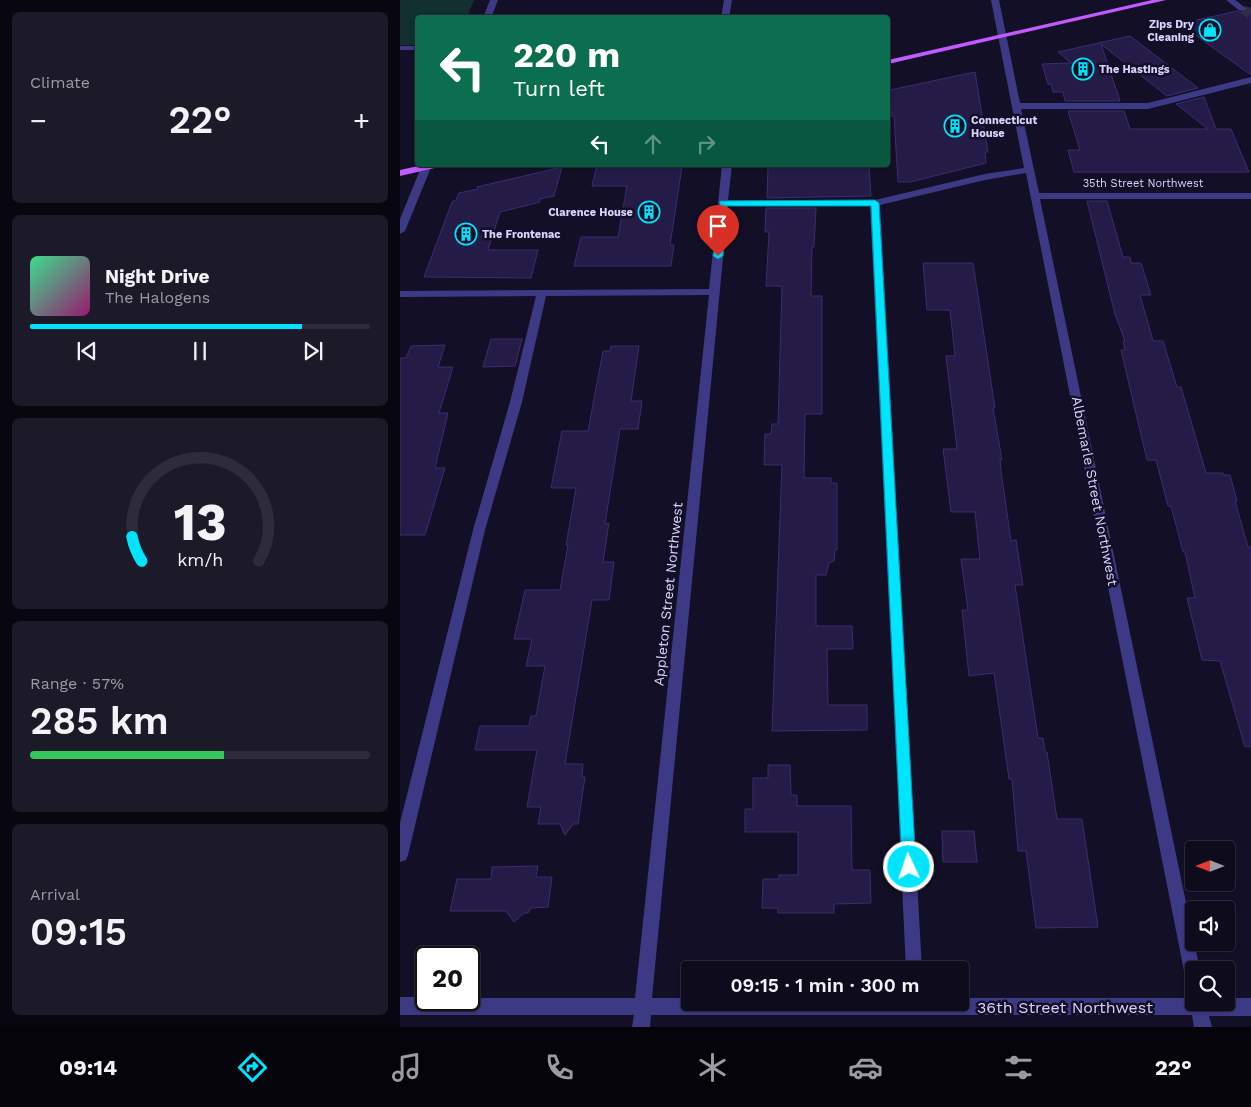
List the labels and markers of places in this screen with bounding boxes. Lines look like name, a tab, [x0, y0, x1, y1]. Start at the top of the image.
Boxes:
place label: Zips Dry Cleaning	[1147, 18, 1195, 44]
shop icon: Zips Dry Cleaning	[1198, 18, 1222, 42]
building icon: The Hastings	[1071, 57, 1095, 81]
place label: The Hastings	[1099, 63, 1170, 76]
building icon: Connecticut House	[943, 114, 967, 138]
place label: Connecticut House	[971, 114, 1037, 140]
building icon: Clarence House	[637, 200, 661, 224]
pin	[697, 205, 739, 256]
place label: Clarence House	[548, 206, 633, 219]
building icon: The Frontenac	[454, 222, 478, 246]
place label: The Frontenac	[482, 228, 561, 241]

